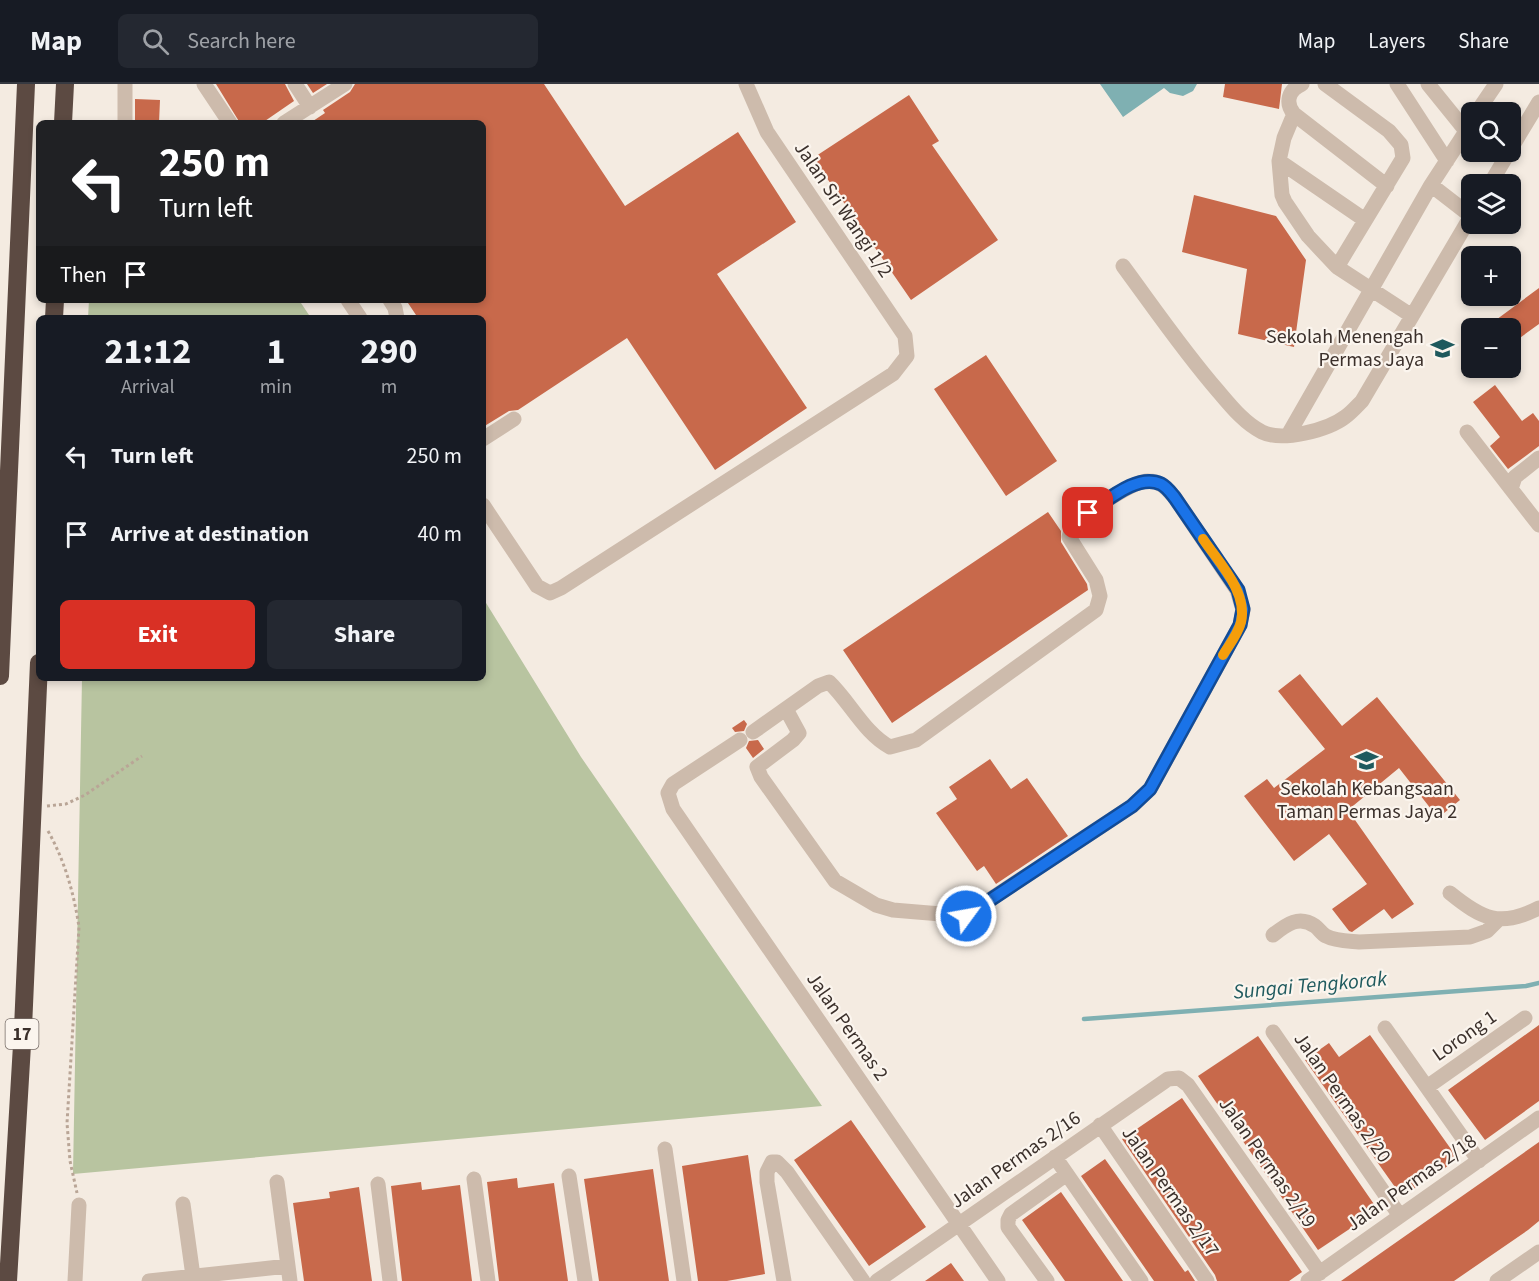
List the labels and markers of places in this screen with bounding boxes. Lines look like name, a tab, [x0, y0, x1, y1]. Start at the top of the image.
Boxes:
place label: Sekolah Menengah Permas Jaya	[1266, 323, 1424, 374]
school or university icon: Sekolah Menengah Permas Jaya	[1429, 335, 1455, 361]
pin	[1062, 487, 1113, 538]
school or university icon: Sekolah Kebangsaan Taman Permas Jaya 2	[1354, 748, 1380, 774]
place label: Sekolah Kebangsaan Taman Permas Jaya 2	[1277, 775, 1457, 826]

